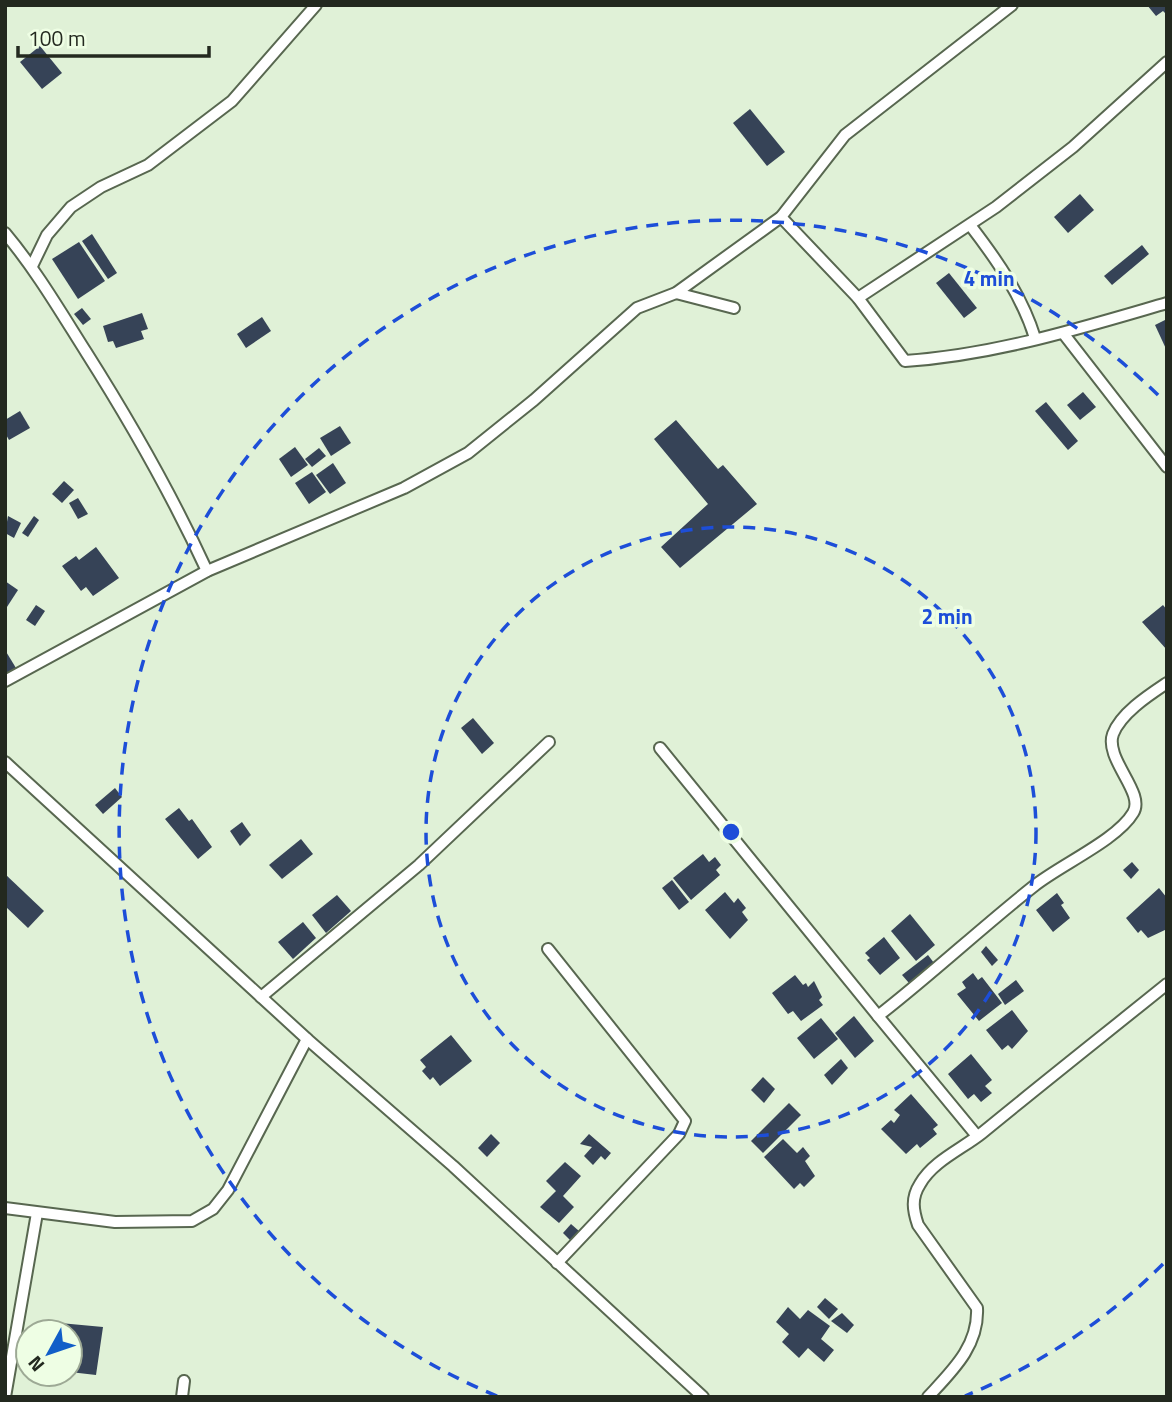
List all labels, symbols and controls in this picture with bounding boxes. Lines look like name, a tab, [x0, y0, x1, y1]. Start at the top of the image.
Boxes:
scale bar	[18, 14, 208, 58]
text: 100 m	[28, 22, 85, 54]
text: 4 min	[963, 262, 1015, 294]
text: 2 min	[921, 600, 973, 632]
centre of rings	[719, 820, 743, 844]
north arrow	[14, 1318, 84, 1388]
text: N	[20, 1350, 51, 1379]

